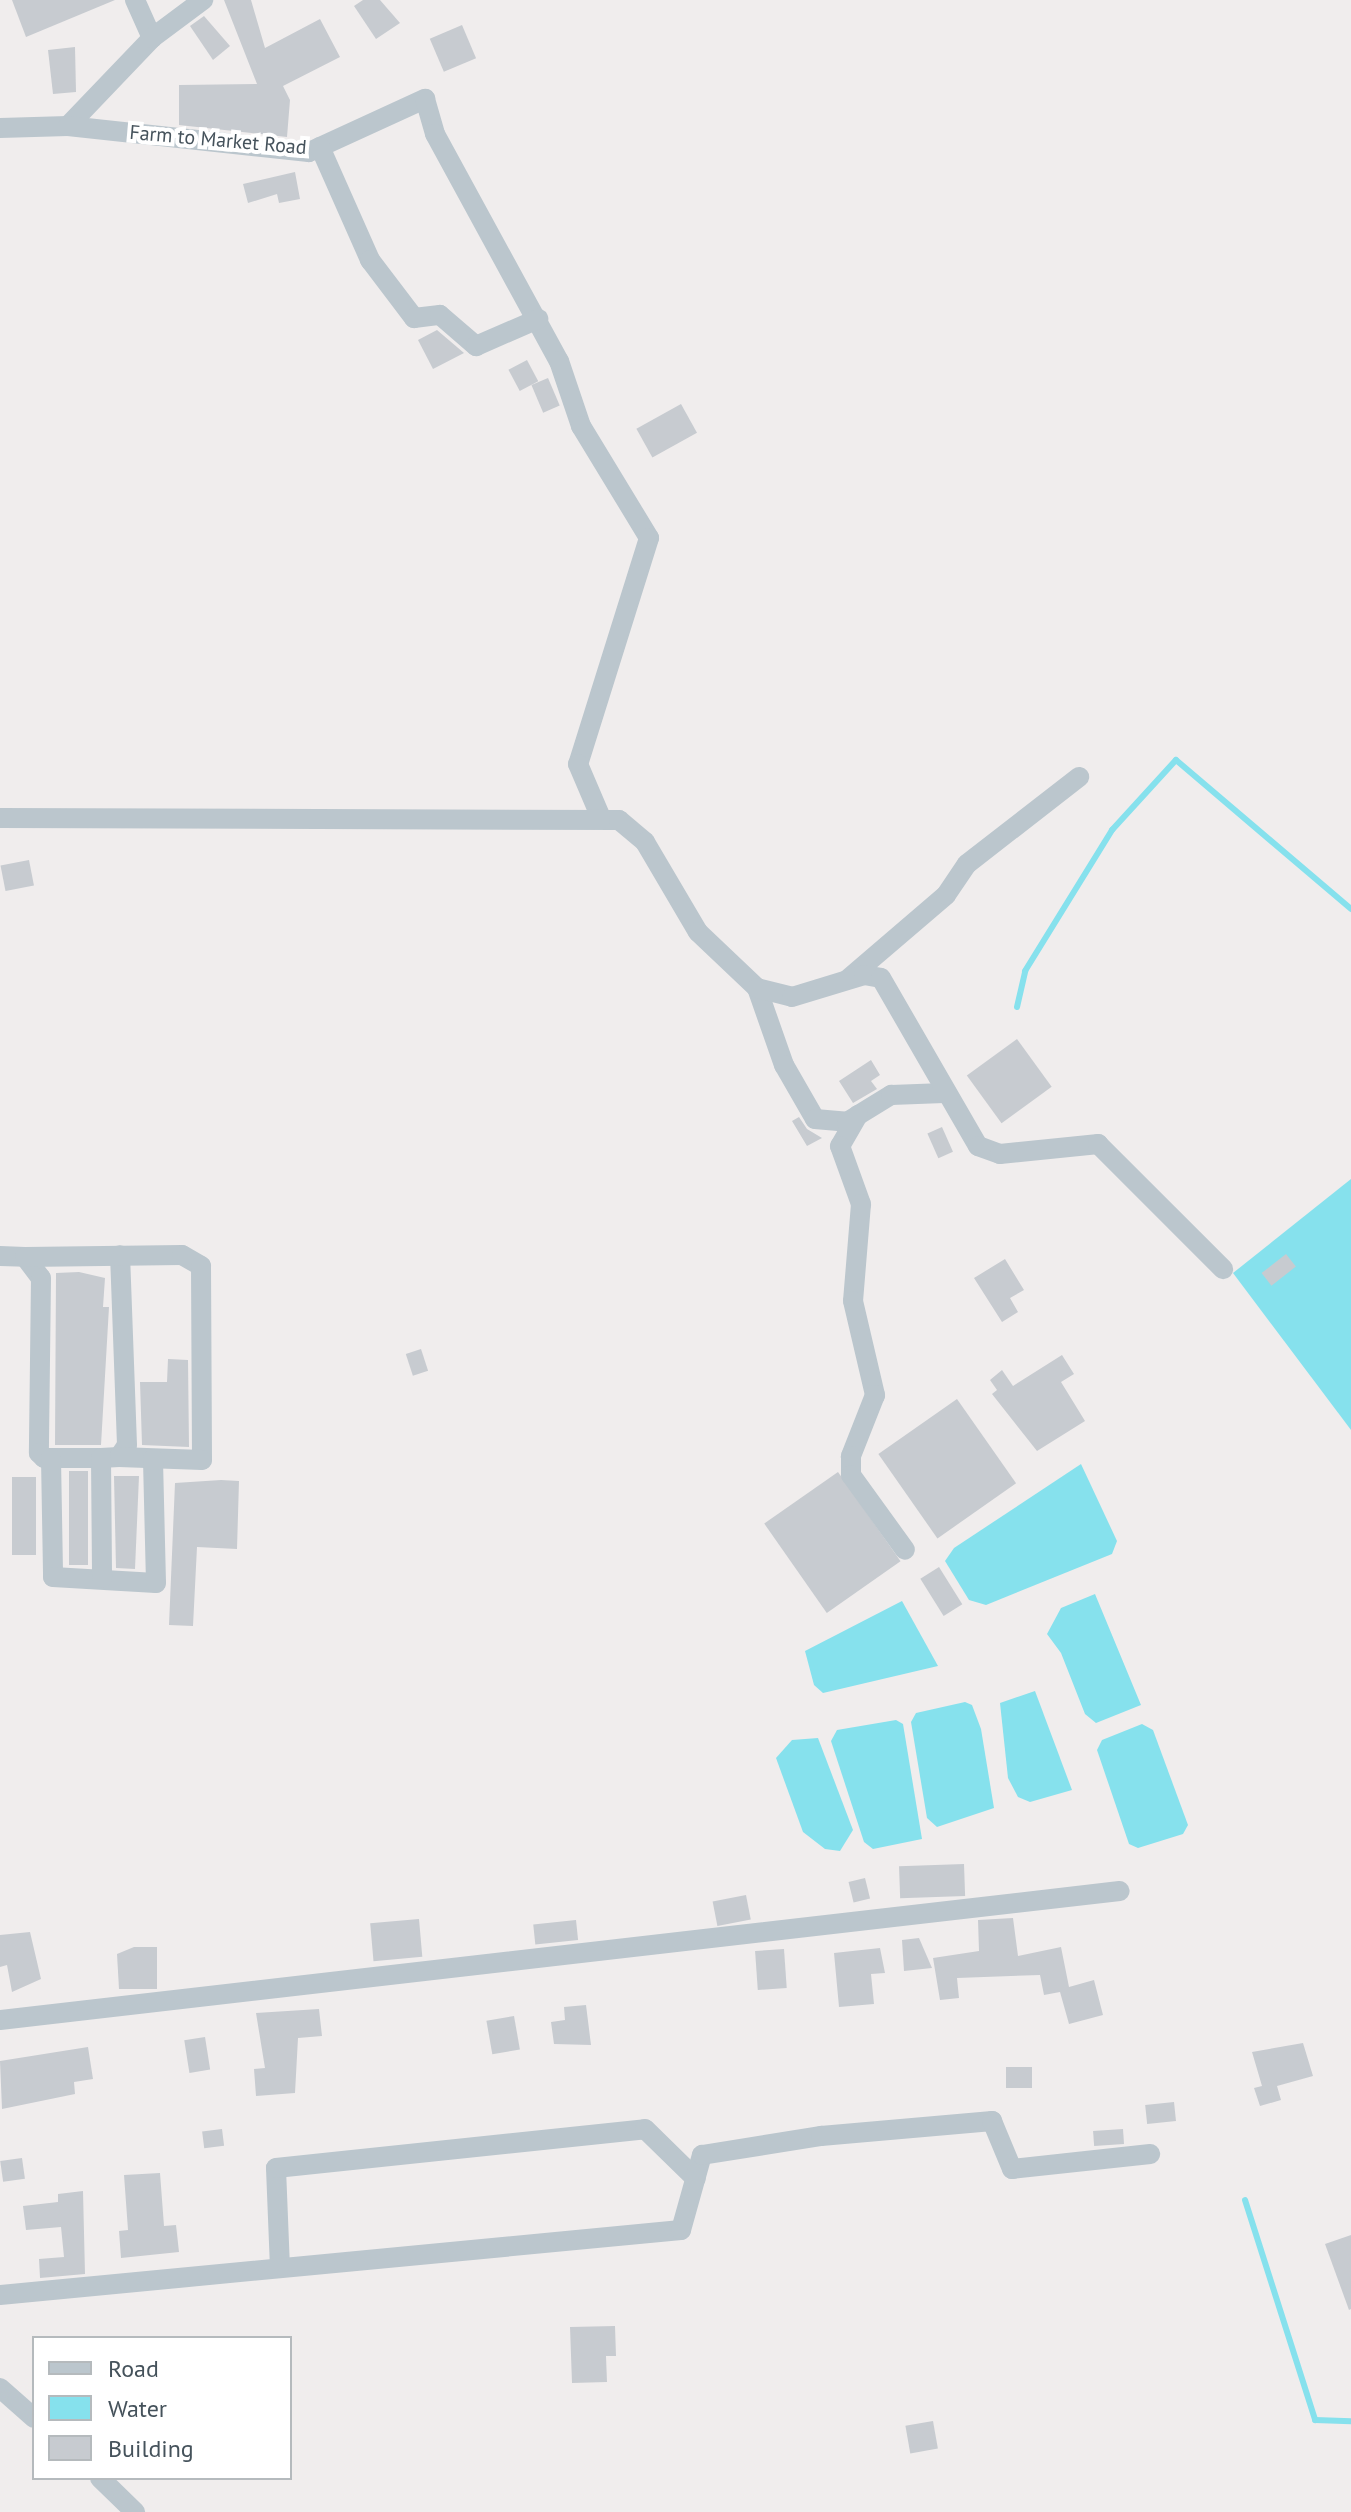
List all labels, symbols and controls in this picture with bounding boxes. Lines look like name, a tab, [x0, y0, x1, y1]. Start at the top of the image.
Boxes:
street label: Farm to Market Road	[128, 120, 308, 160]
legend	[32, 2336, 292, 2480]
text: Road	[108, 2353, 159, 2384]
text: Water	[108, 2393, 167, 2424]
text: Building	[108, 2433, 194, 2464]

